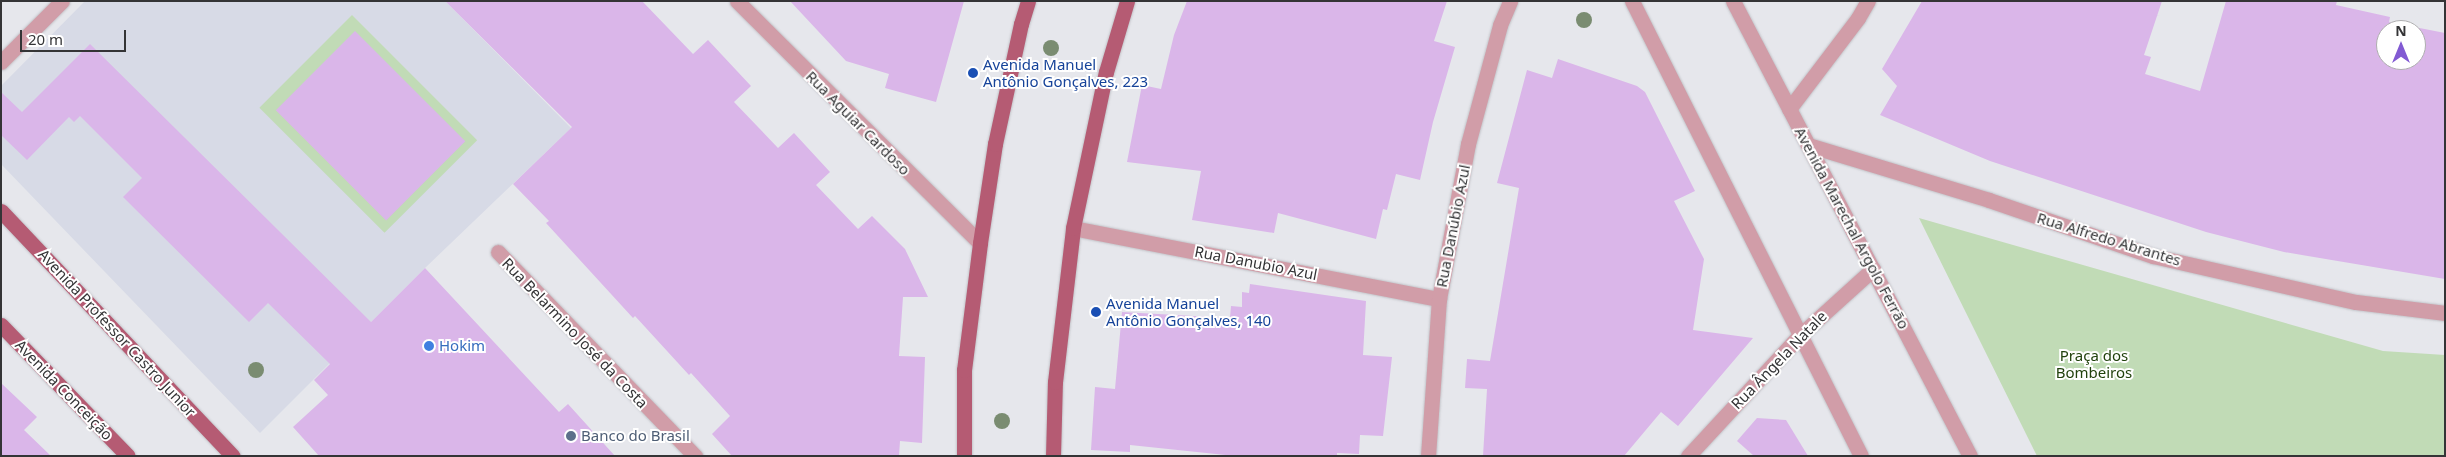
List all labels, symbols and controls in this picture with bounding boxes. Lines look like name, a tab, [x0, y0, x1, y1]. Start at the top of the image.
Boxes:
scale bar	[22, 20, 129, 52]
north arrow	[2376, 20, 2426, 70]
text: N	[2395, 21, 2407, 40]
text: 20 m	[28, 29, 63, 49]
place label: Avenida Manuel Antônio Gonçalves, 223	[983, 55, 1148, 90]
street label: Rua Aguiar Cardoso	[802, 67, 914, 179]
marker: Avenida Manuel Antônio Gonçalves, 223	[967, 67, 979, 79]
street label: Avenida Marechal Argolo Ferrão	[1791, 124, 1913, 332]
street label: Rua Danúbio Azul	[1432, 163, 1474, 289]
street label: Rua Alfredo Abrantes	[2035, 209, 2183, 269]
street label: Rua Danubio Azul	[1193, 242, 1319, 284]
street label: Avenida Professor Castro Junior	[34, 245, 200, 421]
street label: Rua Belarmino José da Costa	[499, 254, 651, 412]
place label: Avenida Manuel Antônio Gonçalves, 140	[1106, 294, 1271, 329]
marker: Avenida Manuel Antônio Gonçalves, 140	[1090, 306, 1102, 318]
street label: Rua Ângela Natale	[1728, 307, 1830, 413]
street label: Avenida Conceição	[12, 336, 116, 444]
place label: Hokim	[439, 337, 485, 355]
marker: Hokim	[423, 340, 435, 352]
park label: Praça dos Bombeiros	[2056, 346, 2132, 381]
place label: Banco do Brasil	[581, 427, 690, 445]
marker: Banco do Brasil	[565, 430, 577, 442]

